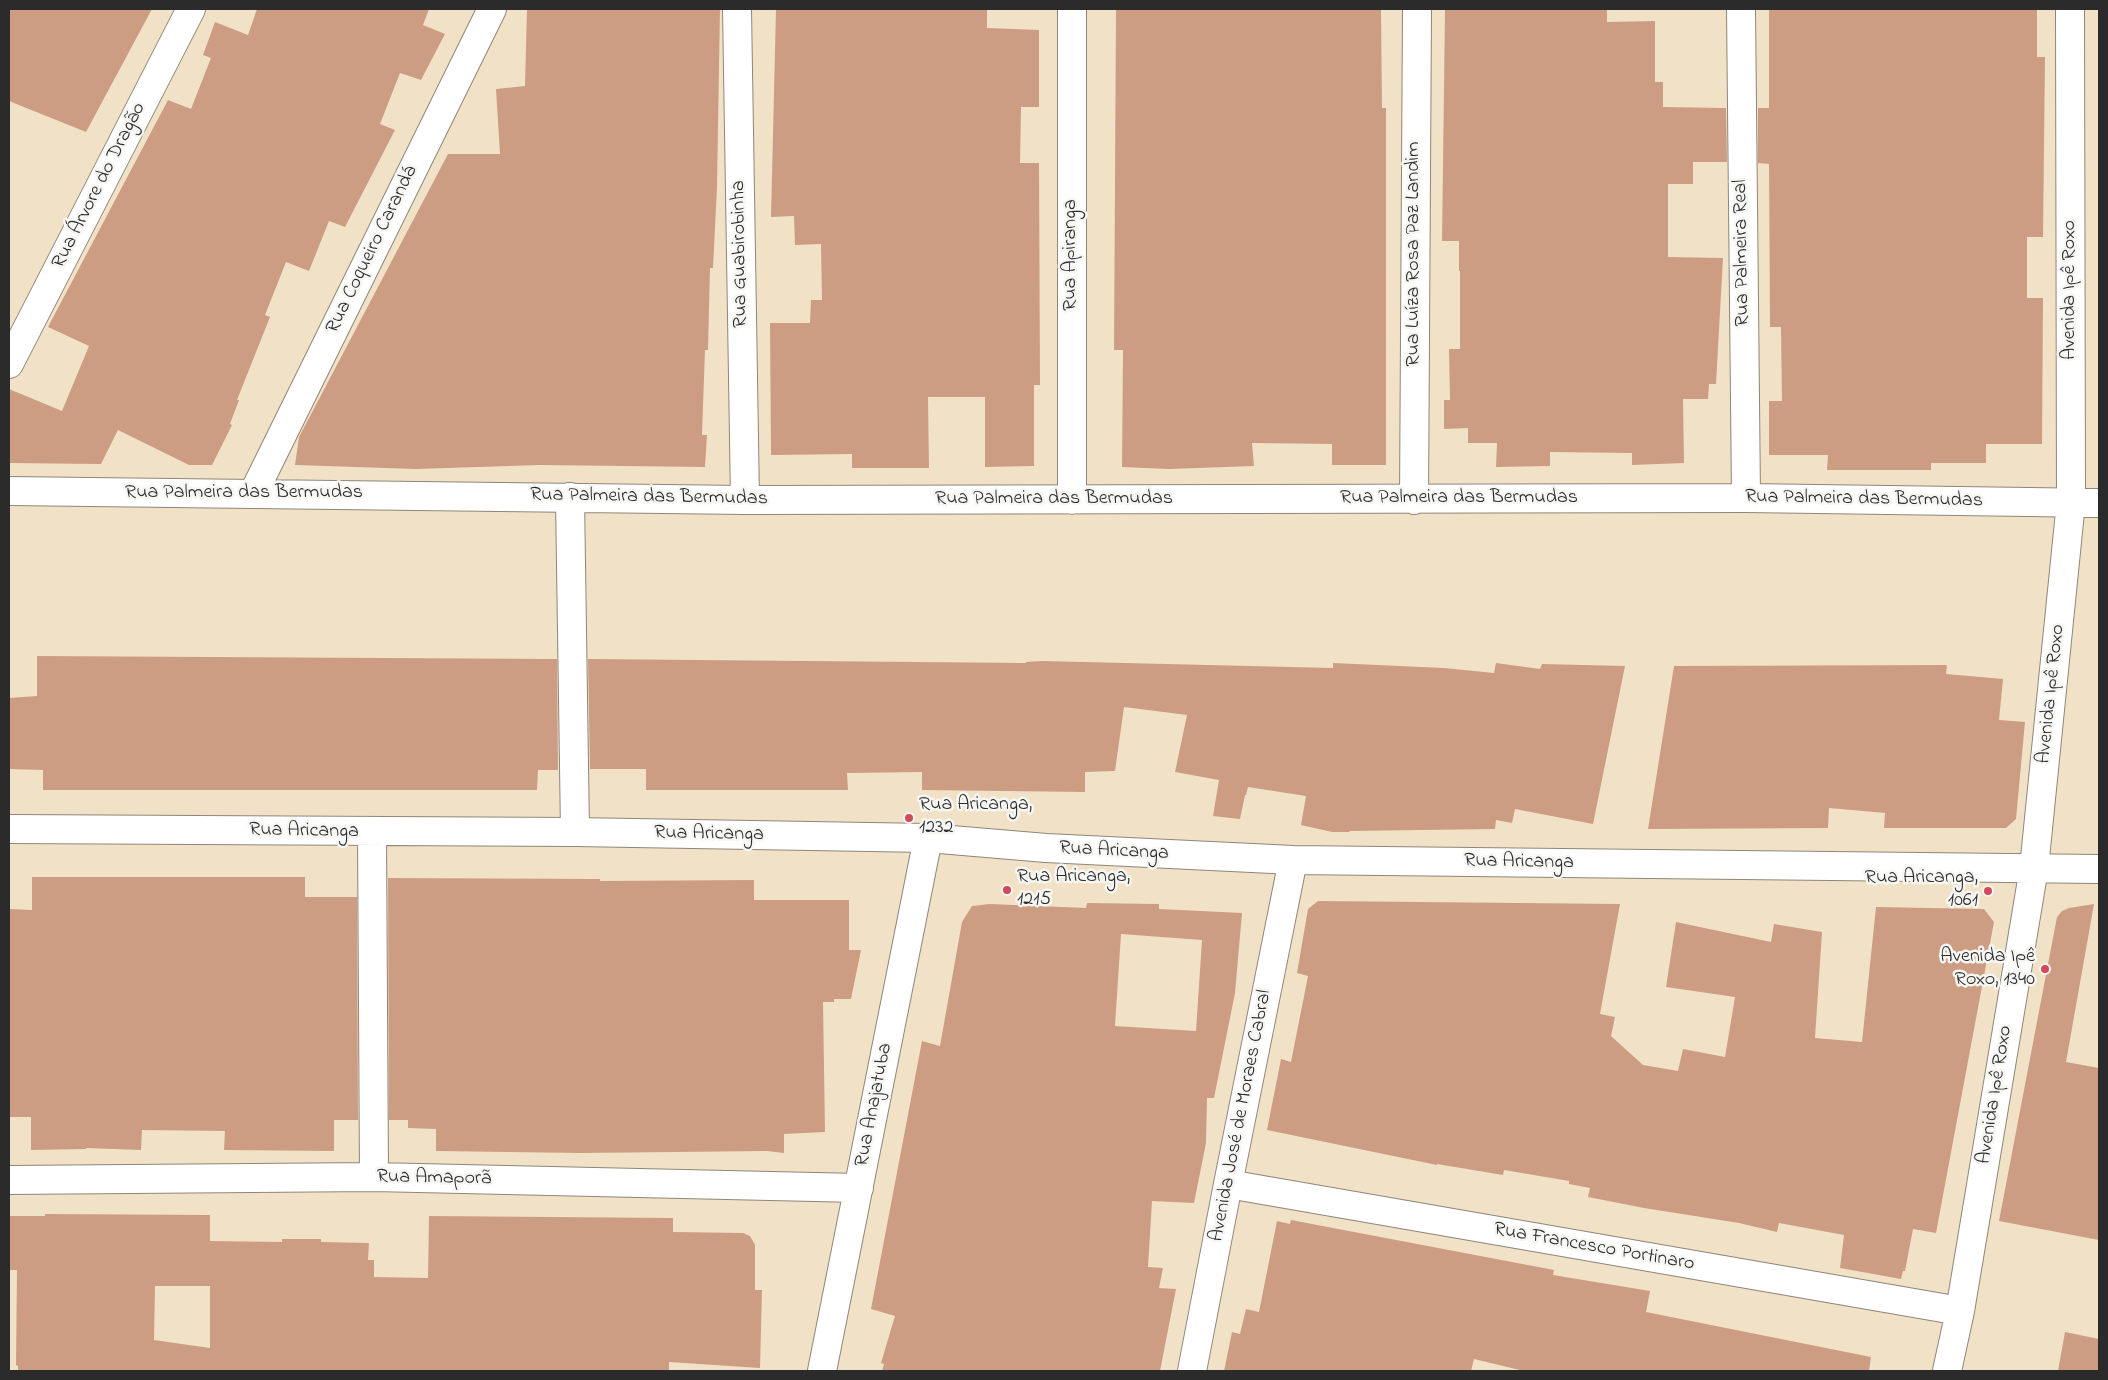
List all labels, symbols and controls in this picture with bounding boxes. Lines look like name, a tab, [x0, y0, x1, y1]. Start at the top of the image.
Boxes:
street label: Rua Árvore do Dragão	[48, 99, 152, 273]
street label: Rua Luíza Rosa Paz Landim	[1403, 141, 1427, 367]
street label: Rua Coqueiro Carandá	[322, 162, 424, 338]
street label: Rua Palmeira Real	[1730, 179, 1756, 327]
street label: Rua Guabirobinha	[728, 180, 754, 328]
street label: Rua Apiranga	[1060, 199, 1084, 311]
street label: Avenida Ipê Roxo	[2059, 220, 2083, 360]
street label: Rua Palmeira das Bermudas	[125, 482, 363, 506]
street label: Rua Palmeira das Bermudas	[530, 484, 768, 512]
street label: Rua Palmeira das Bermudas	[1745, 486, 1983, 514]
street label: Rua Palmeira das Bermudas	[1340, 487, 1578, 511]
street label: Rua Palmeira das Bermudas	[935, 488, 1173, 512]
street label: Avenida Ipê Roxo	[2033, 623, 2071, 765]
place label: Rua Aricanga, 1232	[919, 794, 1032, 841]
marker: Rua Aricanga, 1232	[903, 812, 915, 824]
street label: Rua Aricanga	[249, 819, 359, 845]
street label: Rua Aricanga	[654, 822, 764, 848]
street label: Rua Aricanga	[1059, 837, 1169, 867]
street label: Rua Aricanga	[1464, 850, 1574, 876]
place label: Rua Aricanga, 1215	[1017, 866, 1130, 913]
place label: Rua Aricanga, 1061	[1865, 867, 1978, 914]
marker: Rua Aricanga, 1215	[1001, 884, 1013, 896]
marker: Rua Aricanga, 1061	[1982, 885, 1994, 897]
place label: Avenida Ipê Roxo, 1340	[1940, 946, 2035, 993]
marker: Avenida Ipê Roxo, 1340	[2039, 963, 2051, 975]
street label: Avenida José de Moraes Cabral	[1206, 988, 1278, 1244]
street label: Avenida Ipê Roxo	[1973, 1024, 2019, 1166]
street label: Rua Anajatuba	[851, 1041, 899, 1169]
street label: Rua Amaporã	[377, 1166, 491, 1192]
street label: Rua Francesco Portinaro	[1492, 1219, 1696, 1277]

